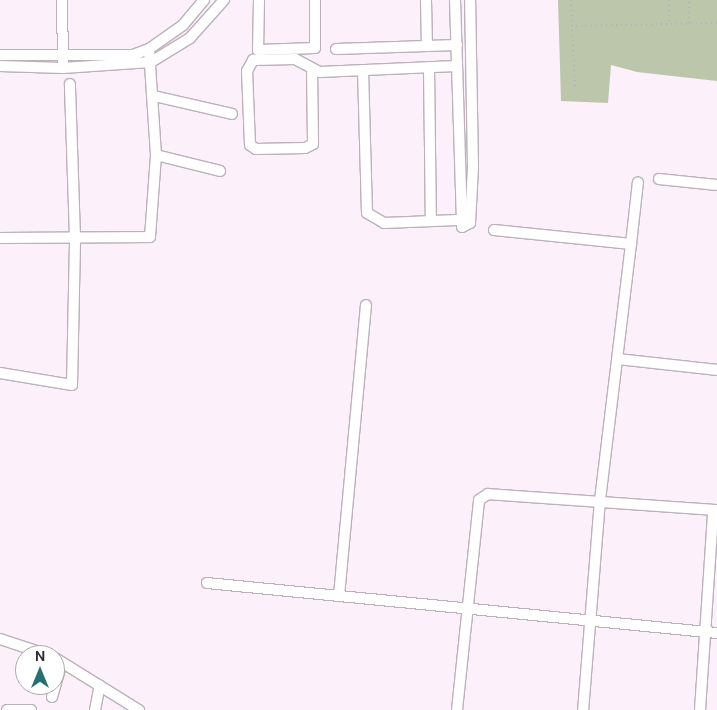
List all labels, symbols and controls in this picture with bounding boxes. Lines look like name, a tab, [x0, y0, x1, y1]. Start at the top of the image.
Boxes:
north arrow	[15, 645, 65, 695]
text: N	[35, 647, 45, 665]

